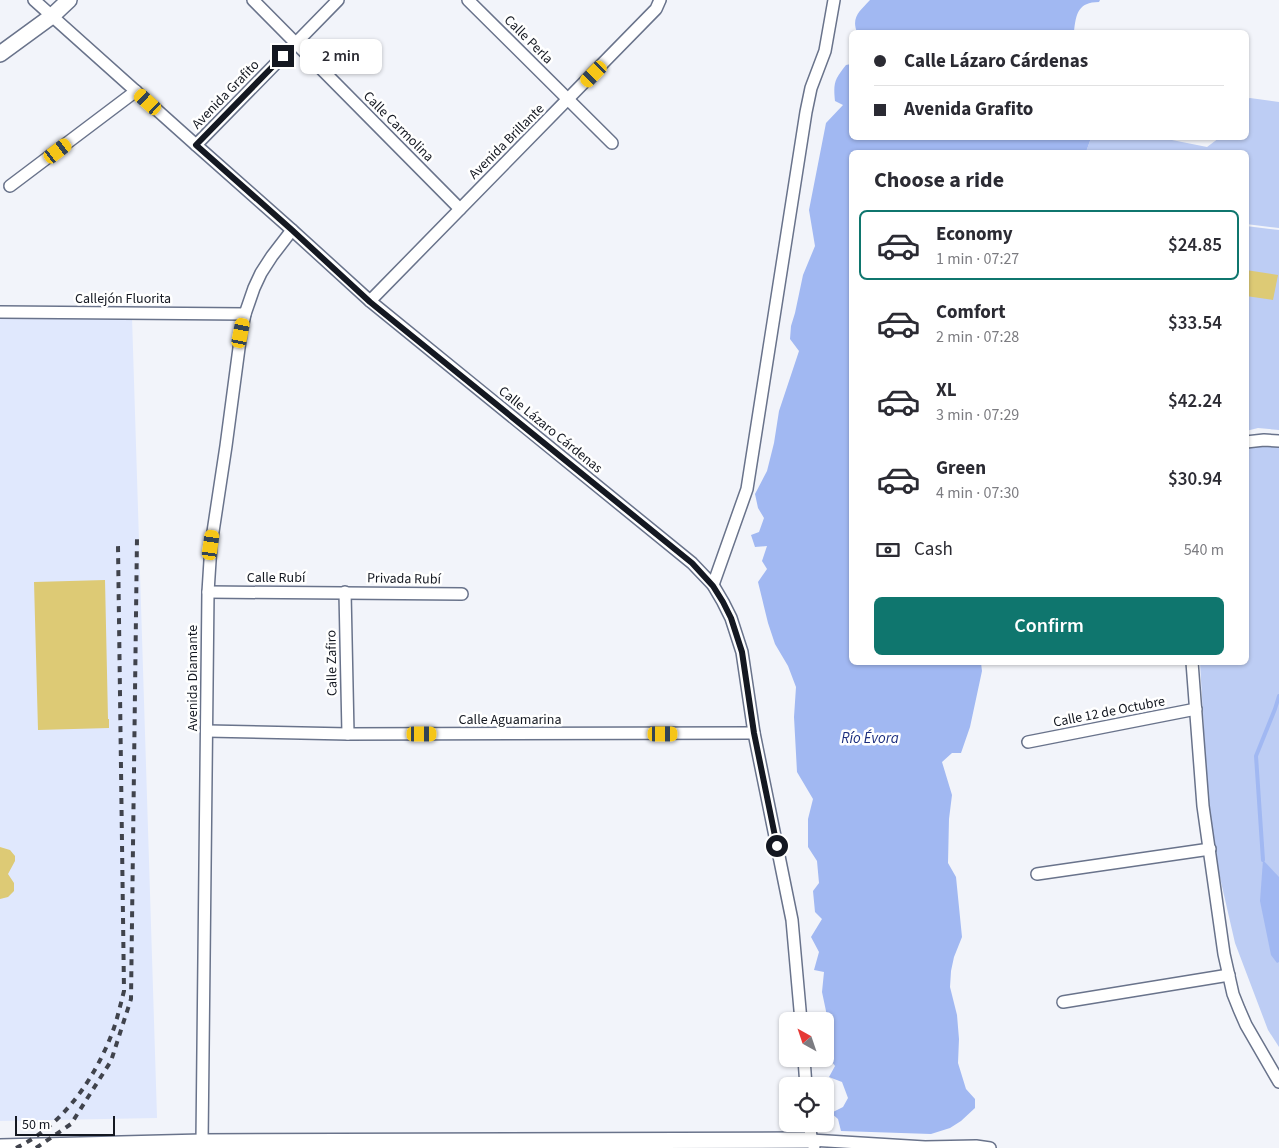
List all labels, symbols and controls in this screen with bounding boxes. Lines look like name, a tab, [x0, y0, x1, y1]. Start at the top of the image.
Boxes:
street label: Calle Perla	[499, 11, 557, 69]
callout: 2 min	[300, 38, 383, 74]
route end	[272, 45, 294, 67]
text: 2 min	[322, 45, 360, 67]
text: Calle Lázaro Cárdenas	[904, 48, 1088, 75]
street label: Avenida Grafito	[187, 56, 264, 134]
car	[578, 58, 609, 90]
car	[131, 86, 164, 118]
street label: Calle Carmolina	[358, 87, 438, 167]
text: Avenida Grafito	[904, 96, 1033, 123]
street label: Avenida Brillante	[464, 99, 549, 184]
car	[41, 136, 74, 166]
text: Choose a ride	[874, 164, 1004, 196]
text: Economy	[936, 221, 1013, 248]
icon: car	[876, 223, 921, 268]
text: $24.85	[1168, 232, 1222, 259]
text: 1 min · 07:27	[936, 248, 1019, 270]
street label: Callejón Fluorita	[75, 289, 171, 309]
text: Comfort	[936, 299, 1006, 326]
icon: car	[876, 301, 921, 346]
text: $33.54	[1168, 310, 1222, 337]
car	[230, 317, 251, 349]
text: 2 min · 07:28	[936, 326, 1019, 348]
text: XL	[936, 377, 957, 404]
icon: car	[876, 379, 921, 424]
street label: Calle Lázaro Cárdenas	[494, 382, 607, 478]
text: $42.24	[1168, 388, 1222, 415]
text: 3 min · 07:29	[936, 404, 1019, 426]
text: Green	[936, 455, 986, 482]
icon: car	[876, 457, 921, 502]
text: $30.94	[1168, 466, 1222, 493]
text: 4 min · 07:30	[936, 482, 1019, 504]
car	[201, 529, 220, 561]
icon: cash	[874, 536, 902, 564]
text: Cash	[914, 536, 953, 563]
text: 540 m	[1184, 539, 1224, 561]
street label: Calle Rubí	[247, 568, 306, 588]
street label: Privada Rubí	[367, 568, 442, 590]
button: Confirm	[874, 597, 1224, 655]
street label: Avenida Diamante	[183, 625, 203, 731]
street label: Calle Zafiro	[321, 630, 343, 696]
street label: Calle 12 de Octubre	[1052, 691, 1167, 733]
street label: Calle Aguamarina	[459, 710, 561, 730]
car	[407, 727, 437, 742]
car	[648, 727, 678, 742]
water label: Río Évora	[841, 728, 899, 749]
route start	[766, 835, 788, 857]
north arrow	[779, 1012, 834, 1068]
map controls	[779, 1012, 834, 1132]
button: locate	[779, 1077, 834, 1132]
scale bar	[15, 1113, 115, 1136]
text: 50 m	[22, 1115, 50, 1135]

